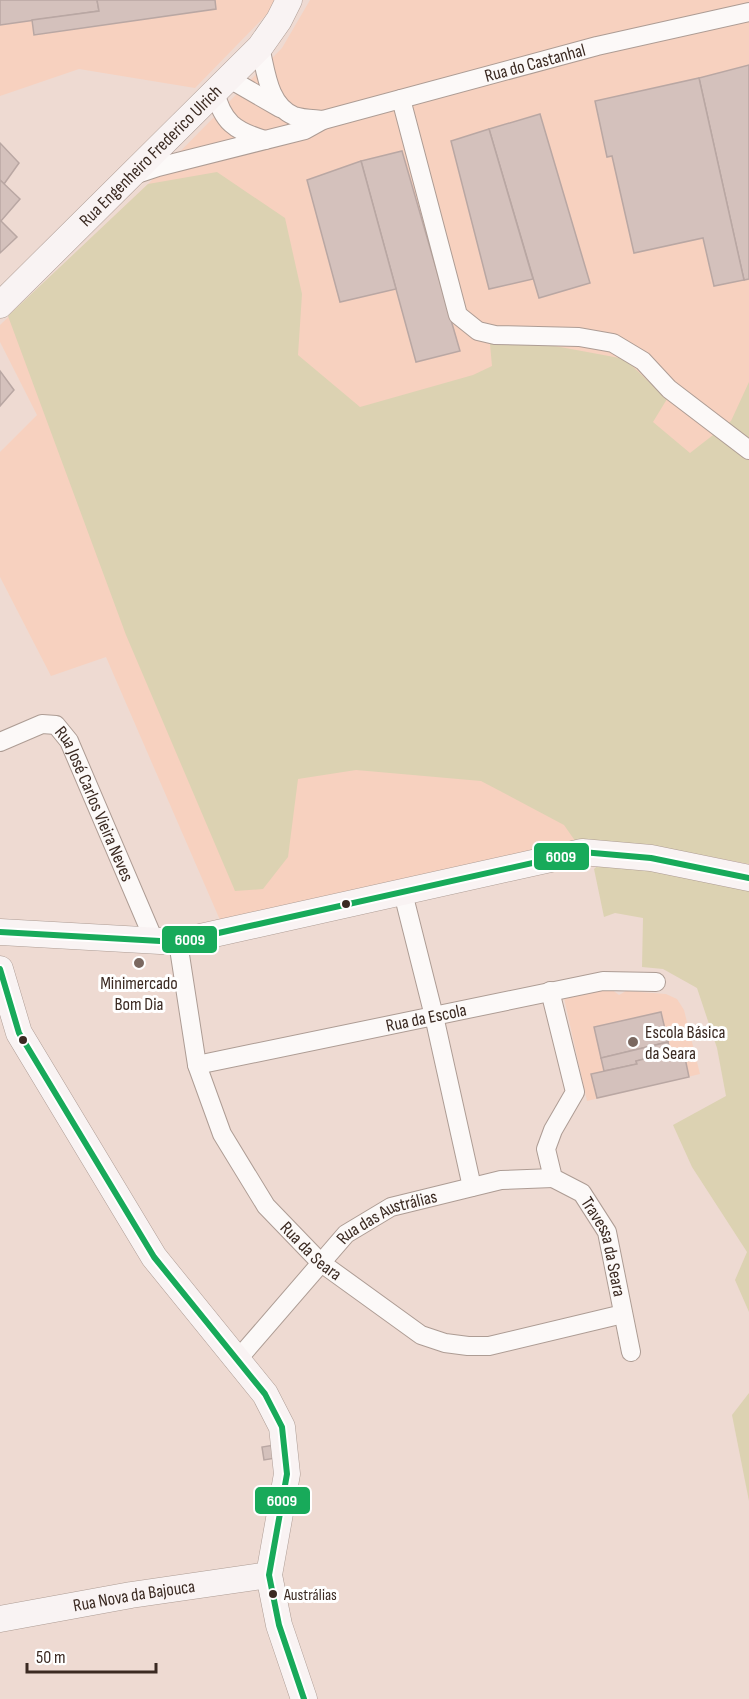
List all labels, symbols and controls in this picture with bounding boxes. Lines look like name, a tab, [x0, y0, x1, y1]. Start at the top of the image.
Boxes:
street label: Rua do Castanhal	[482, 40, 588, 87]
street label: Rua Engenheiro Frederico Ulrich	[75, 81, 226, 231]
street label: Rua José Carlos Vieira Neves	[50, 722, 138, 885]
line badge: 6009	[533, 842, 590, 871]
text: 6009	[546, 848, 576, 867]
unlabelled marker	[340, 898, 352, 910]
line badge: 6009	[161, 925, 218, 954]
text: 6009	[175, 931, 205, 950]
marker: Minimercado Bom Dia	[132, 956, 146, 970]
place label: Minimercado Bom Dia	[100, 973, 178, 1015]
street label: Rua da Escola	[384, 999, 468, 1037]
place label: Escola Básica da Seara	[645, 1022, 725, 1064]
unlabelled marker	[17, 1034, 29, 1046]
marker: Escola Básica da Seara	[626, 1035, 640, 1049]
street label: Rua das Austrálias	[332, 1186, 439, 1249]
street label: Travessa da Seara	[576, 1193, 630, 1299]
street label: Rua da Seara	[276, 1217, 346, 1285]
line badge: 6009	[254, 1486, 311, 1515]
text: 6009	[267, 1492, 297, 1511]
street label: Rua Nova da Bajouca	[71, 1576, 196, 1616]
place label: Austrálias	[283, 1586, 337, 1605]
marker: Austrálias	[267, 1588, 279, 1600]
scale bar	[27, 1636, 156, 1674]
text: 50 m	[36, 1647, 66, 1668]

